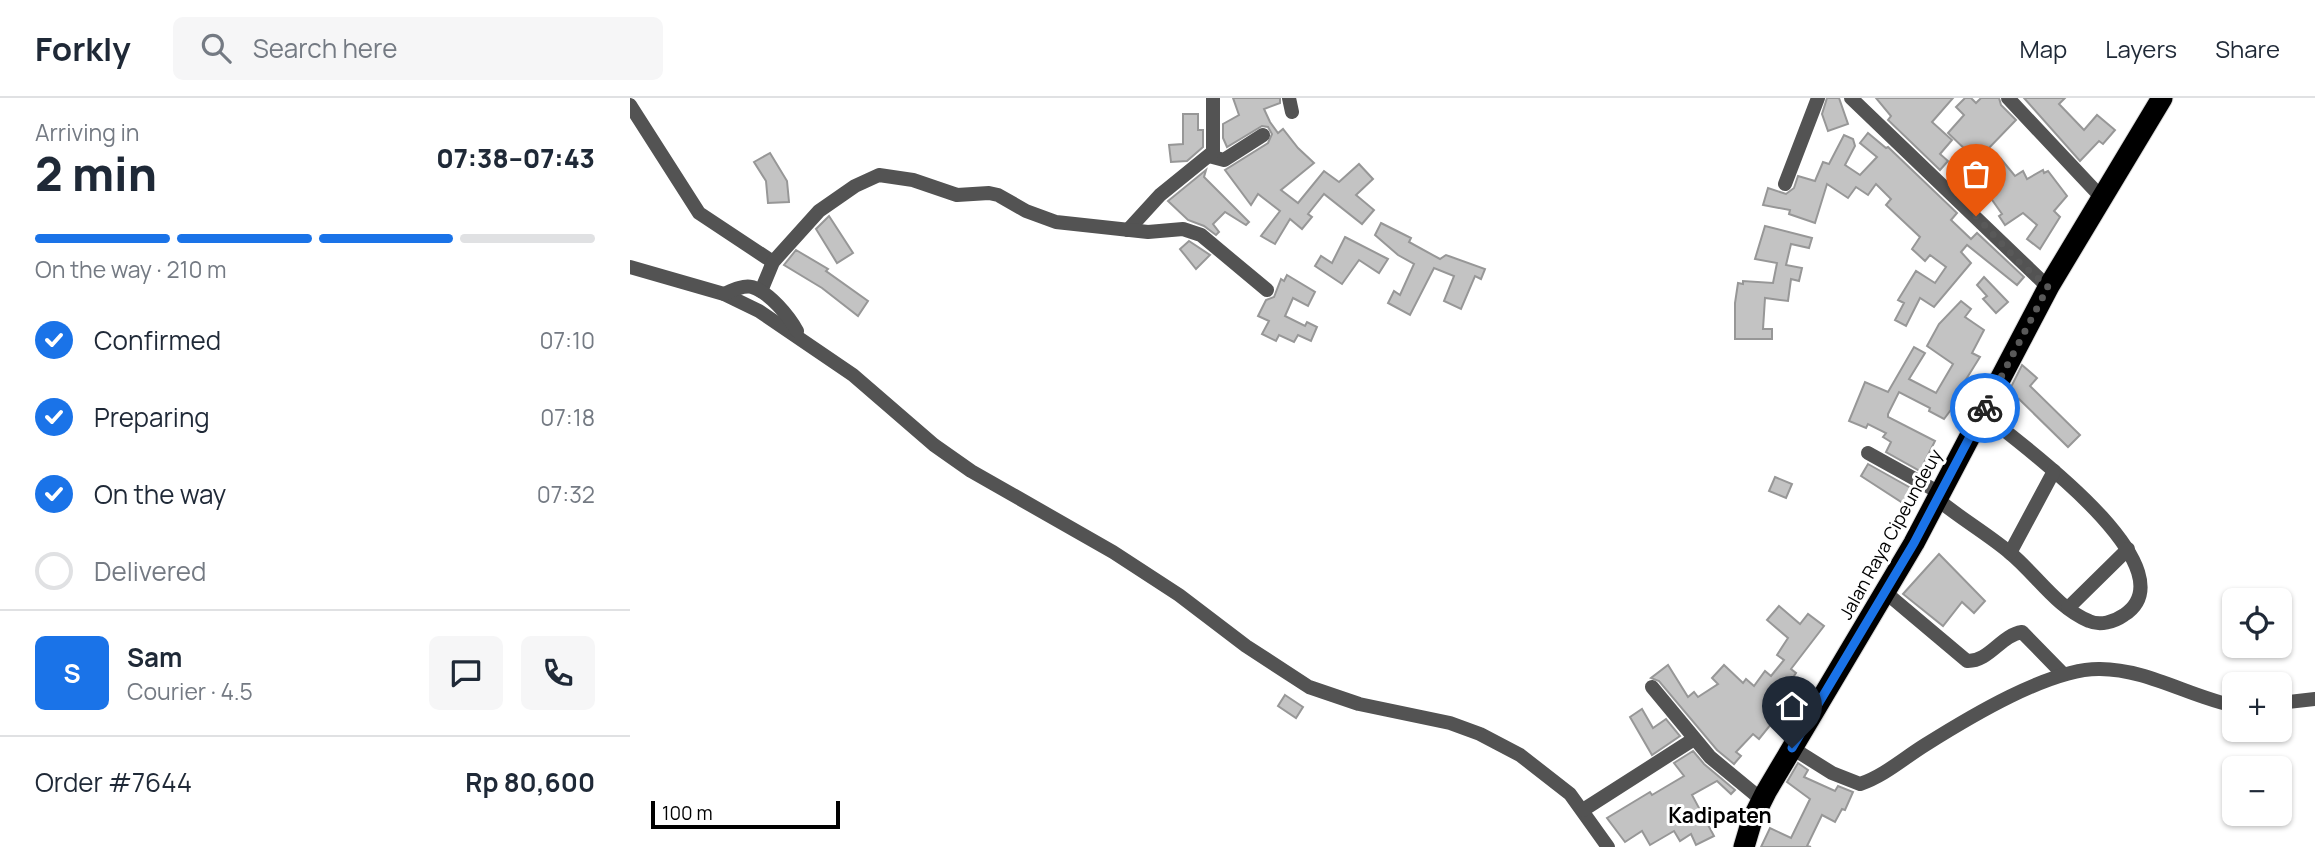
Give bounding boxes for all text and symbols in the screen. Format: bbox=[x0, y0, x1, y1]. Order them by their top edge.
search box bbox=[173, 17, 663, 80]
text: Forkly bbox=[35, 26, 131, 71]
icon: search bbox=[197, 29, 235, 67]
text: Search here bbox=[253, 30, 397, 66]
text: Map bbox=[2020, 32, 2067, 65]
text: Layers bbox=[2105, 32, 2177, 65]
text: Share bbox=[2215, 32, 2280, 65]
text: Arriving in bbox=[35, 116, 140, 148]
text: 07:38–07:43 bbox=[436, 140, 595, 176]
text: 2 min bbox=[35, 142, 157, 205]
pin bbox=[1946, 144, 2006, 216]
icon: bag bbox=[1957, 155, 1995, 193]
text: On the way · 210 m bbox=[35, 253, 227, 285]
icon: check bbox=[35, 321, 73, 359]
text: Confirmed bbox=[94, 322, 221, 358]
text: 07:10 bbox=[540, 324, 595, 356]
courier bbox=[1950, 373, 2020, 443]
icon: bike bbox=[1966, 389, 2004, 427]
icon: check bbox=[35, 398, 73, 436]
text: Preparing bbox=[94, 399, 210, 435]
text: 07:18 bbox=[540, 401, 595, 433]
street label: Jalan Raya Cipeundeuy bbox=[1833, 444, 1947, 623]
icon: check bbox=[35, 475, 73, 513]
text: On the way bbox=[94, 476, 226, 512]
text: 07:32 bbox=[537, 478, 595, 510]
text: Delivered bbox=[94, 553, 206, 589]
map controls bbox=[2222, 588, 2292, 826]
button: locate bbox=[2222, 588, 2292, 658]
button: chat bbox=[429, 636, 503, 710]
button: phone bbox=[521, 636, 595, 710]
text: Sam bbox=[127, 639, 182, 675]
text: S bbox=[63, 655, 81, 691]
button: + bbox=[2222, 672, 2292, 742]
text: Courier · 4.5 bbox=[127, 675, 253, 707]
pin bbox=[1762, 676, 1822, 748]
icon: home bbox=[1773, 687, 1811, 725]
button: − bbox=[2222, 756, 2292, 826]
text: Order #7644 bbox=[35, 764, 192, 800]
text: Rp 80,600 bbox=[465, 764, 595, 800]
scale bar bbox=[651, 798, 840, 830]
text: 100 m bbox=[662, 800, 713, 826]
district label: Kadipaten bbox=[1668, 801, 1772, 829]

